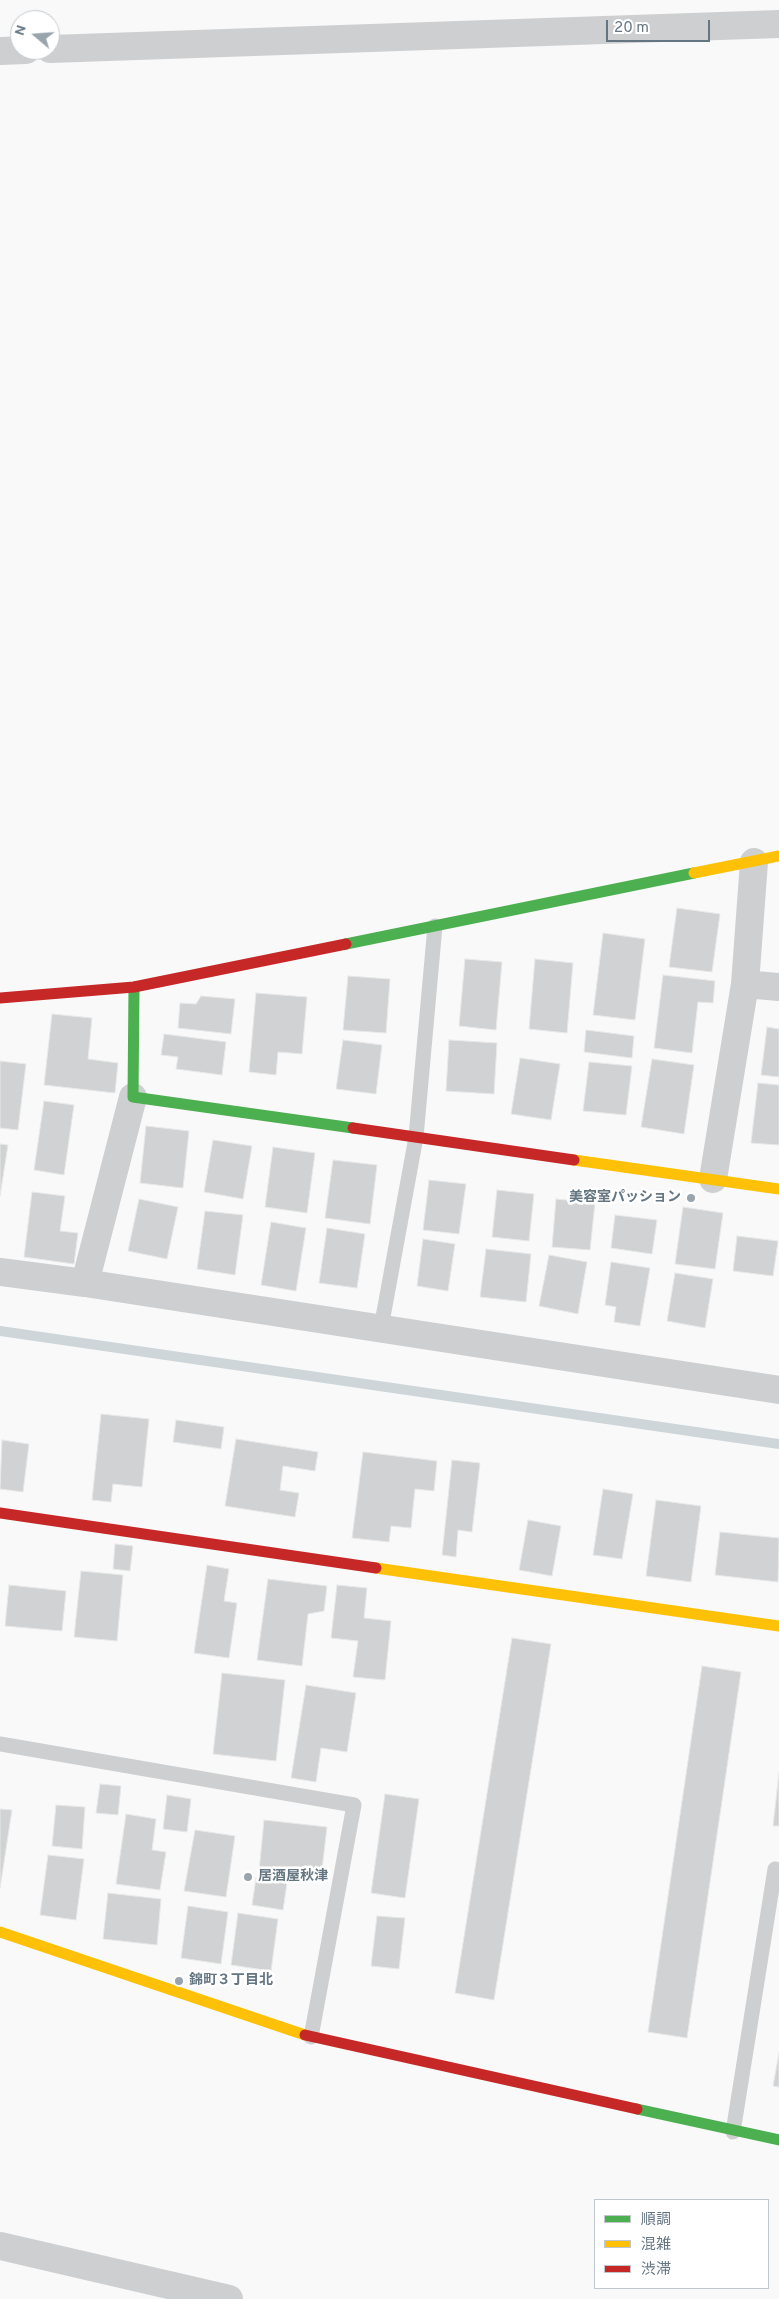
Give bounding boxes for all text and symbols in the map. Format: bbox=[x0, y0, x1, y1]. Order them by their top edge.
north arrow bbox=[10, 10, 60, 60]
scale bar bbox=[609, 10, 713, 42]
text: 20 m bbox=[614, 19, 649, 38]
text: N bbox=[12, 23, 31, 38]
place label: 美容室パッション bbox=[569, 1190, 681, 1206]
marker: 美容室パッション bbox=[685, 1192, 697, 1204]
place label: 居酒屋秋津 bbox=[258, 1869, 328, 1885]
marker: 居酒屋秋津 bbox=[242, 1871, 254, 1883]
place label: 錦町３丁目北 bbox=[189, 1973, 273, 1989]
marker: 錦町３丁目北 bbox=[173, 1975, 185, 1987]
legend bbox=[594, 2199, 769, 2289]
text: 順調 bbox=[641, 2211, 671, 2230]
text: 混雑 bbox=[641, 2236, 671, 2255]
text: 渋滞 bbox=[641, 2261, 671, 2280]

